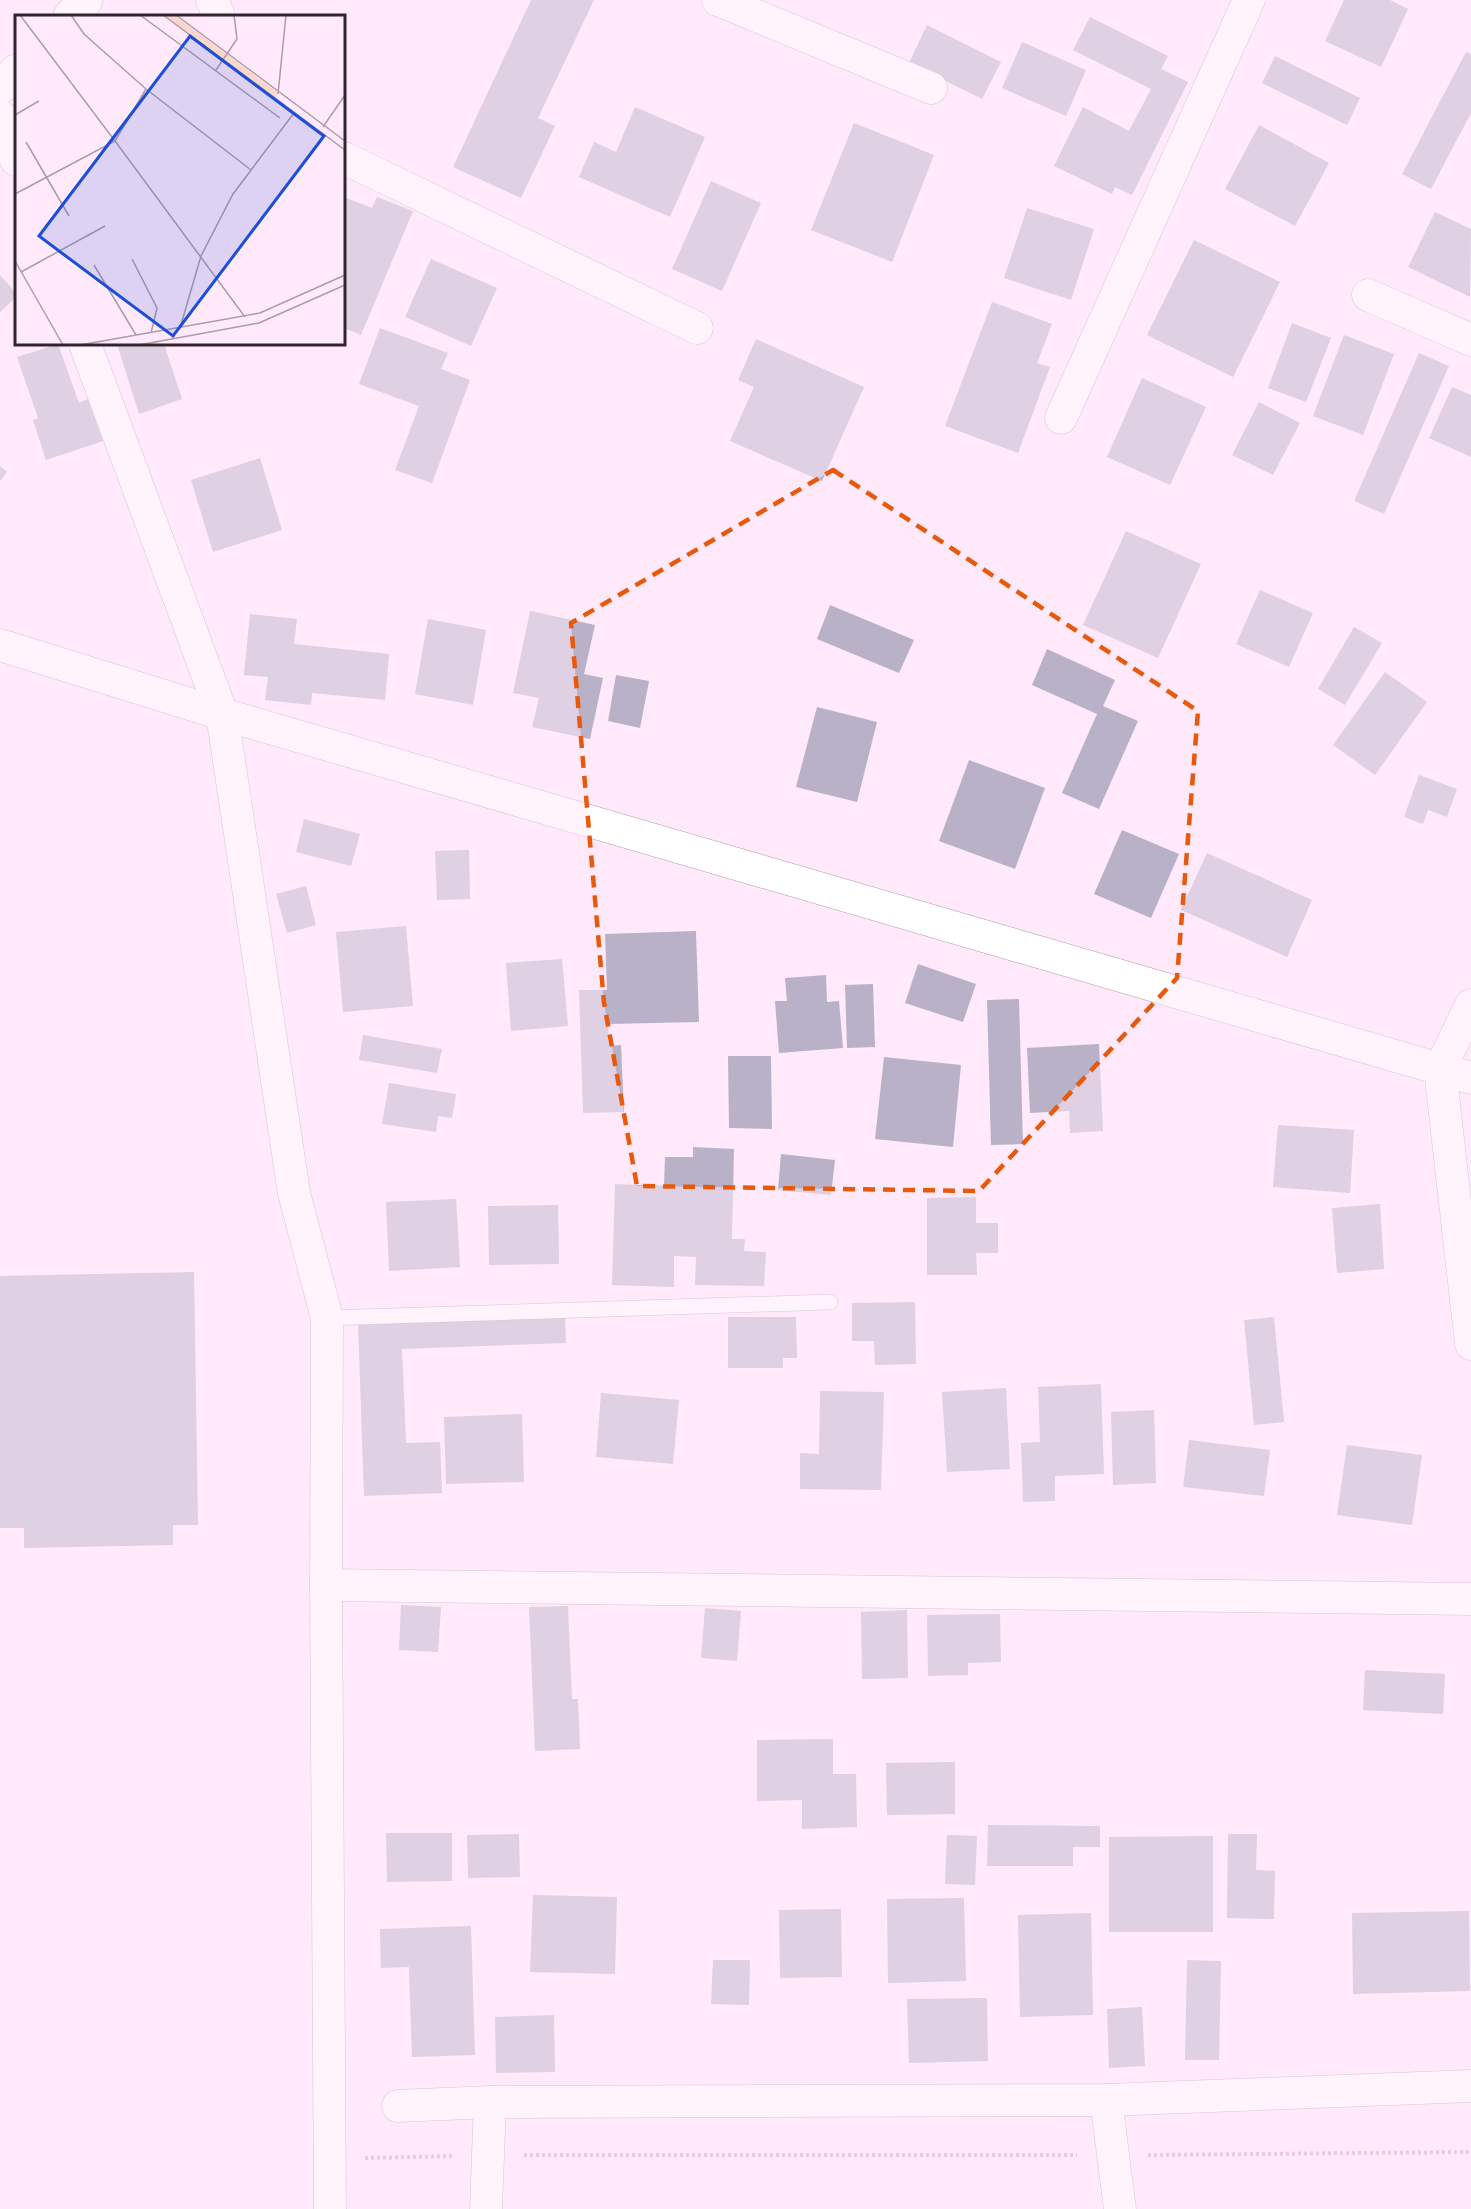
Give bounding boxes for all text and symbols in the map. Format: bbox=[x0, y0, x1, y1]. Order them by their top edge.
inset map bbox=[15, 15, 345, 345]

